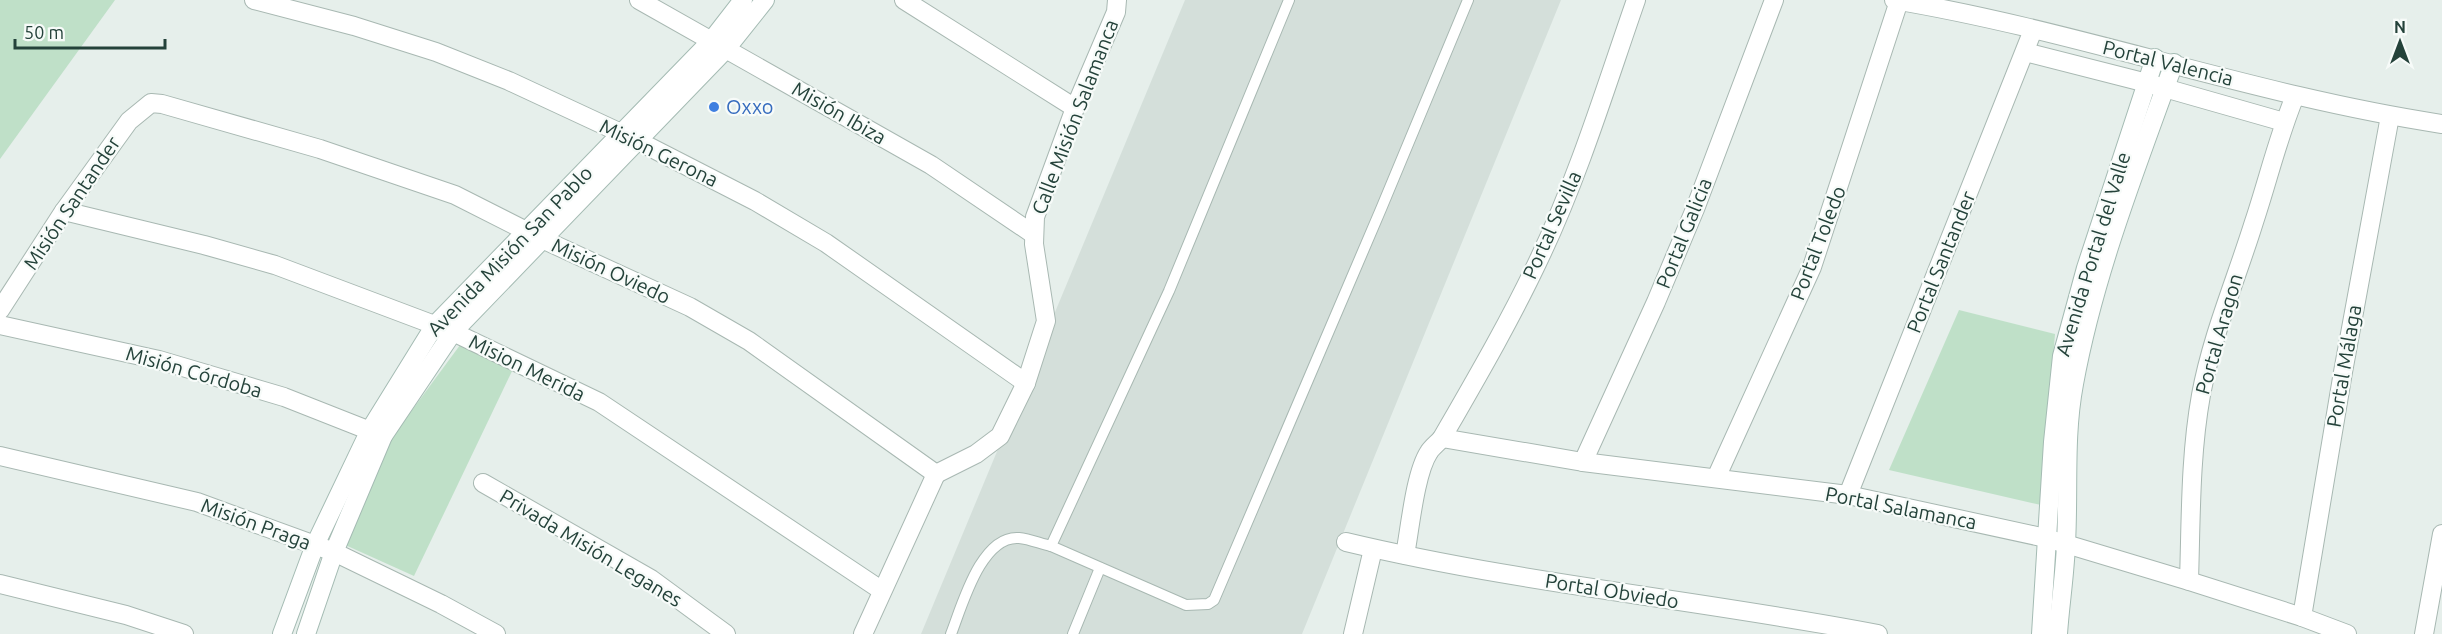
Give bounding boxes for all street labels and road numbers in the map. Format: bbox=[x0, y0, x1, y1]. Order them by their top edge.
street label: Calle Misión Salamanca bbox=[1027, 16, 1122, 218]
street label: Portal Valencia bbox=[2100, 35, 2236, 90]
street label: Misión Ibiza bbox=[788, 76, 890, 149]
street label: Misión Gerona bbox=[596, 114, 722, 191]
street label: Misión Santander bbox=[19, 131, 125, 274]
street label: Avenida Portal del Valle bbox=[2051, 149, 2135, 359]
street label: Avenida Misión San Pablo bbox=[422, 161, 597, 340]
street label: Portal Sevilla bbox=[1517, 167, 1586, 282]
street label: Portal Galicia bbox=[1651, 174, 1716, 291]
street label: Portal Toledo bbox=[1785, 182, 1850, 303]
street label: Portal Santander bbox=[1902, 187, 1980, 336]
street label: Misión Oviedo bbox=[548, 233, 674, 308]
street label: Portal Aragon bbox=[2190, 271, 2247, 397]
street label: Portal Málaga bbox=[2321, 303, 2366, 429]
street label: Mision Merida bbox=[465, 330, 589, 406]
street label: Misión Córdoba bbox=[123, 341, 265, 402]
street label: Portal Salamanca bbox=[1823, 482, 1979, 533]
street label: Privada Misión Leganes bbox=[496, 484, 687, 611]
street label: Misión Praga bbox=[198, 493, 314, 554]
street label: Portal Obviedo bbox=[1544, 569, 1681, 612]

